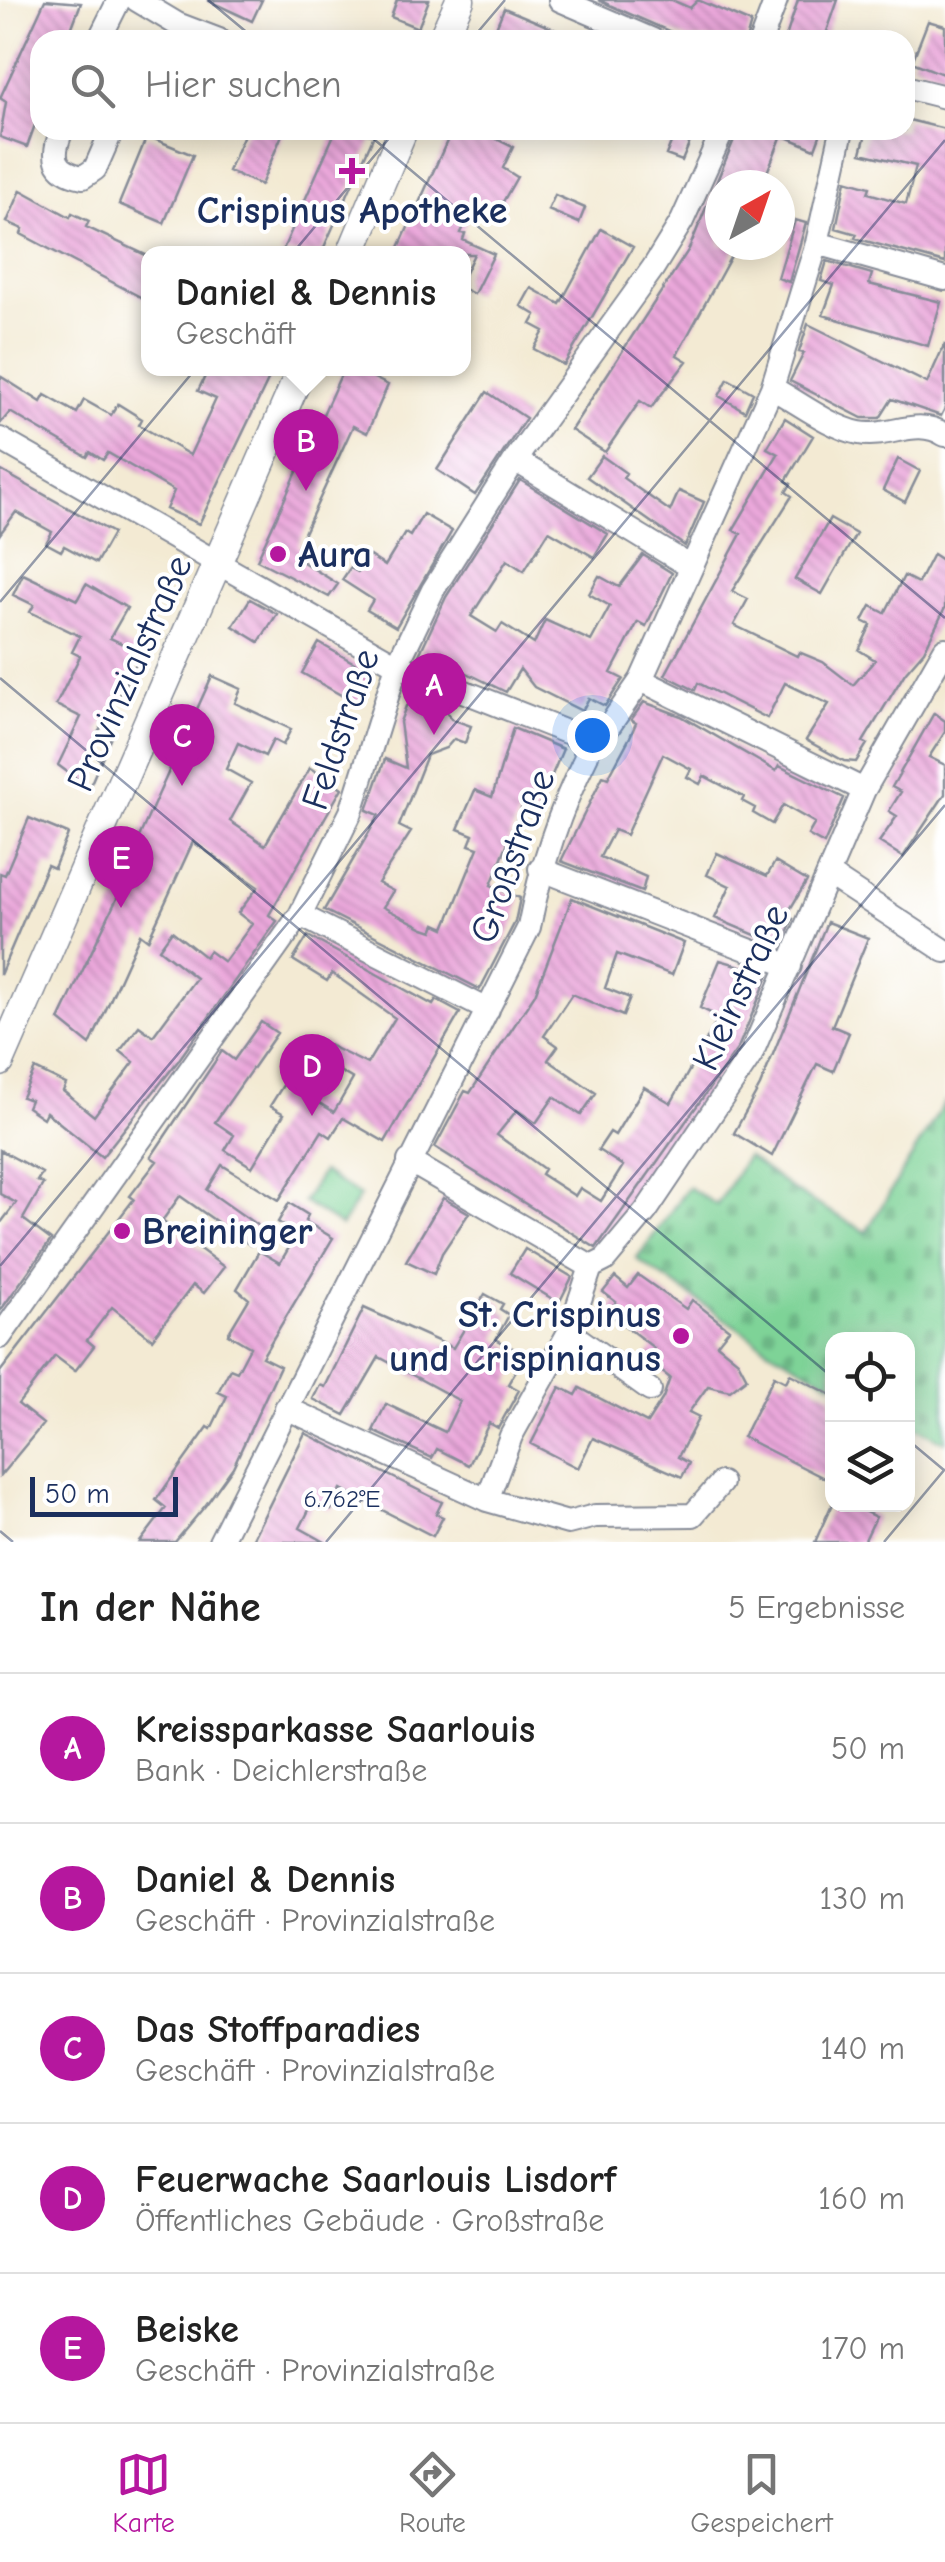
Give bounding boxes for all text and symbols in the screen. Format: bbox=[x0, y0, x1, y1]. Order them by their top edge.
search box bbox=[30, 30, 915, 140]
icon: search bbox=[65, 58, 120, 113]
text: Hier suchen bbox=[145, 63, 342, 107]
marker: Crispinus Apotheke bbox=[341, 160, 363, 182]
north arrow bbox=[705, 170, 795, 260]
place label: Crispinus Apotheke bbox=[197, 189, 507, 233]
popup bbox=[141, 246, 471, 376]
text: Daniel & Dennis bbox=[176, 271, 436, 315]
text: Geschäft bbox=[176, 315, 295, 352]
pin: B bbox=[274, 408, 338, 491]
place label: Aura bbox=[298, 533, 372, 577]
marker: Aura bbox=[267, 543, 289, 565]
street label: Provinzialstraße bbox=[58, 549, 202, 798]
street label: Feldstraße bbox=[293, 643, 389, 815]
pin: A bbox=[402, 652, 466, 735]
pin: C bbox=[150, 704, 214, 786]
your location bbox=[567, 710, 618, 761]
street label: Großstraße bbox=[461, 764, 565, 949]
pin: E bbox=[88, 826, 154, 908]
street label: Kleinstraße bbox=[683, 897, 798, 1077]
pin: D bbox=[280, 1034, 344, 1116]
place label: Breininger bbox=[142, 1210, 313, 1254]
marker: Breininger bbox=[111, 1220, 133, 1242]
place label: St. Crispinus und Crispinianus bbox=[389, 1293, 661, 1381]
marker: St. Crispinus und Crispinianus bbox=[670, 1325, 692, 1347]
map controls bbox=[825, 1332, 915, 1512]
button: locate bbox=[825, 1332, 915, 1422]
button: layers bbox=[825, 1422, 915, 1512]
scale bar bbox=[30, 1472, 178, 1516]
text: 50 m bbox=[45, 1478, 110, 1510]
text: 6.762°E bbox=[304, 1484, 380, 1513]
text: In der Nähe bbox=[40, 1583, 261, 1632]
text: 5 Ergebnisse bbox=[728, 1589, 905, 1626]
text: Kreissparkasse Saarlouis bbox=[135, 1708, 535, 1752]
text: A bbox=[64, 1730, 81, 1767]
text: 50 m bbox=[831, 1730, 905, 1767]
text: Bank · Deichlerstraße bbox=[135, 1752, 427, 1789]
text: Daniel & Dennis bbox=[135, 1858, 395, 1902]
text: B bbox=[63, 1880, 82, 1917]
text: 130 m bbox=[819, 1880, 905, 1917]
text: Geschäft · Provinzialstraße bbox=[135, 1902, 495, 1939]
text: Das Stoffparadies bbox=[135, 2008, 420, 2052]
text: C bbox=[63, 2030, 82, 2067]
text: 140 m bbox=[820, 2030, 905, 2067]
text: Geschäft · Provinzialstraße bbox=[135, 2052, 495, 2089]
text: Feuerwache Saarlouis Lisdorf bbox=[135, 2158, 616, 2202]
text: D bbox=[63, 2180, 82, 2217]
text: 160 m bbox=[818, 2180, 905, 2217]
text: Öffentliches Gebäude · Großstraße bbox=[135, 2202, 604, 2239]
text: Beiske bbox=[135, 2308, 239, 2352]
text: E bbox=[63, 2330, 82, 2367]
text: 170 m bbox=[821, 2330, 905, 2367]
text: Geschäft · Provinzialstraße bbox=[135, 2352, 495, 2389]
tab: Karte bbox=[112, 2447, 175, 2539]
tab: Route bbox=[399, 2447, 466, 2539]
tab: Gespeichert bbox=[690, 2447, 833, 2539]

